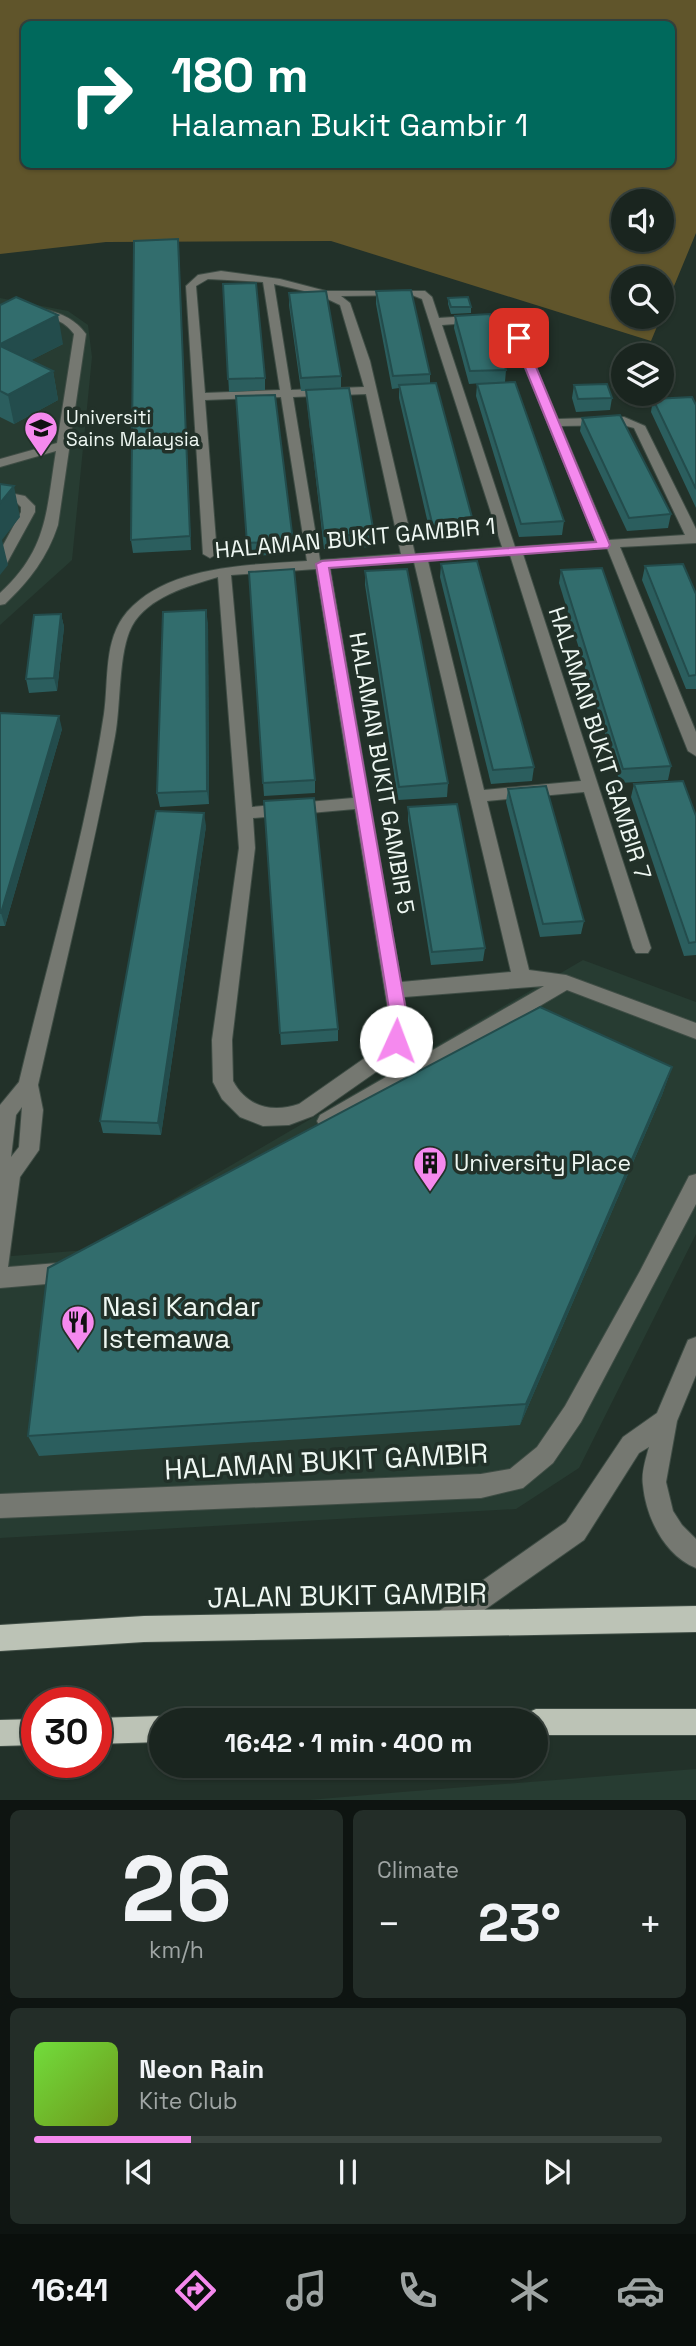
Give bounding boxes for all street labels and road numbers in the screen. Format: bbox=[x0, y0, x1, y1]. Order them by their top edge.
street label: HALAMAN BUKIT GAMBIR 1 bbox=[213, 511, 497, 565]
street label: HALAMAN BUKIT GAMBIR 7 bbox=[542, 603, 658, 883]
street label: HALAMAN BUKIT GAMBIR 5 bbox=[342, 630, 422, 916]
street label: HALAMAN BUKIT GAMBIR bbox=[163, 1435, 489, 1487]
street label: JALAN BUKIT GAMBIR bbox=[207, 1575, 487, 1615]

